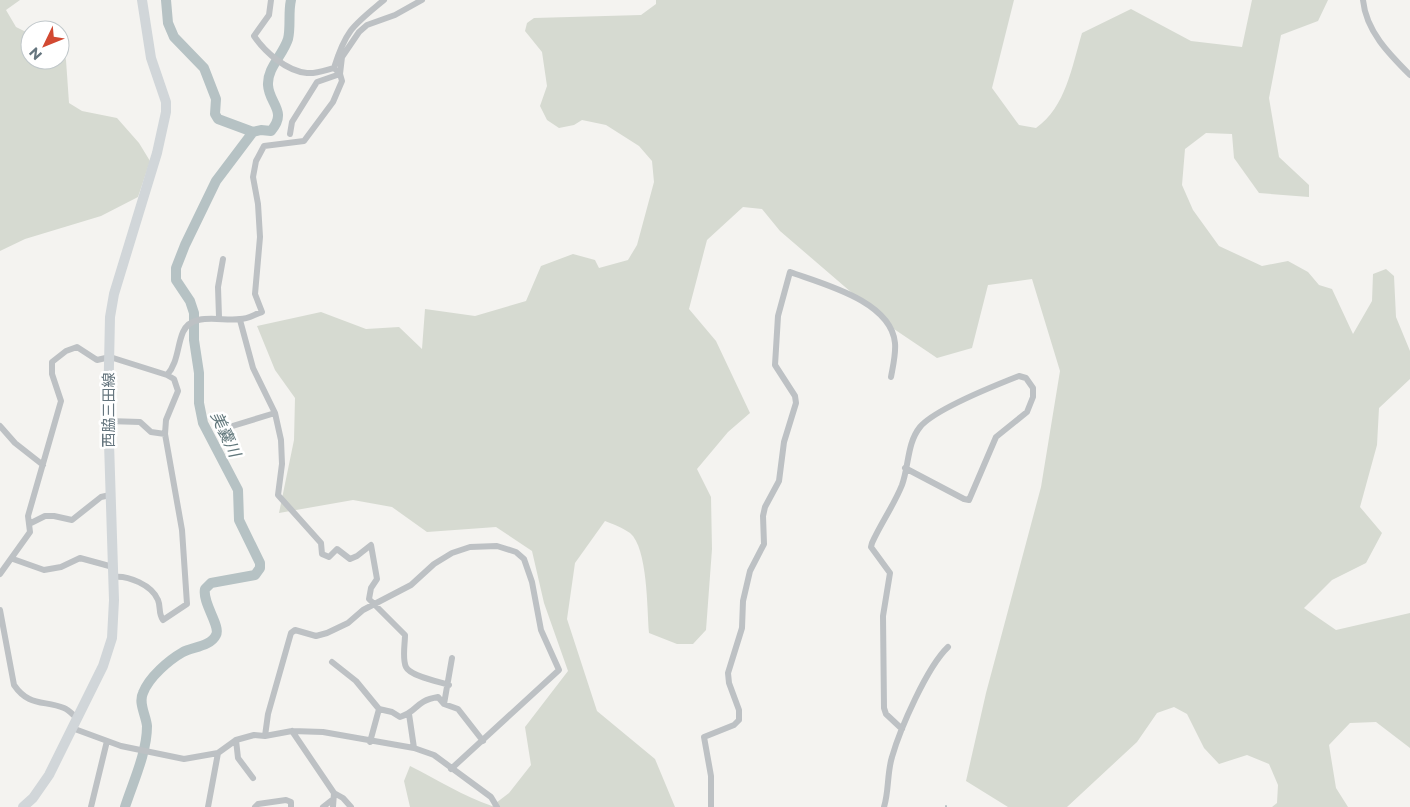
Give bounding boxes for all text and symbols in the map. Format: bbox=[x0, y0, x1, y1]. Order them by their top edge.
north arrow bbox=[20, 20, 70, 70]
text: N bbox=[25, 44, 46, 64]
street label: 西脇三田線 bbox=[99, 372, 118, 448]
water label: 美嚢川 bbox=[207, 408, 245, 462]

